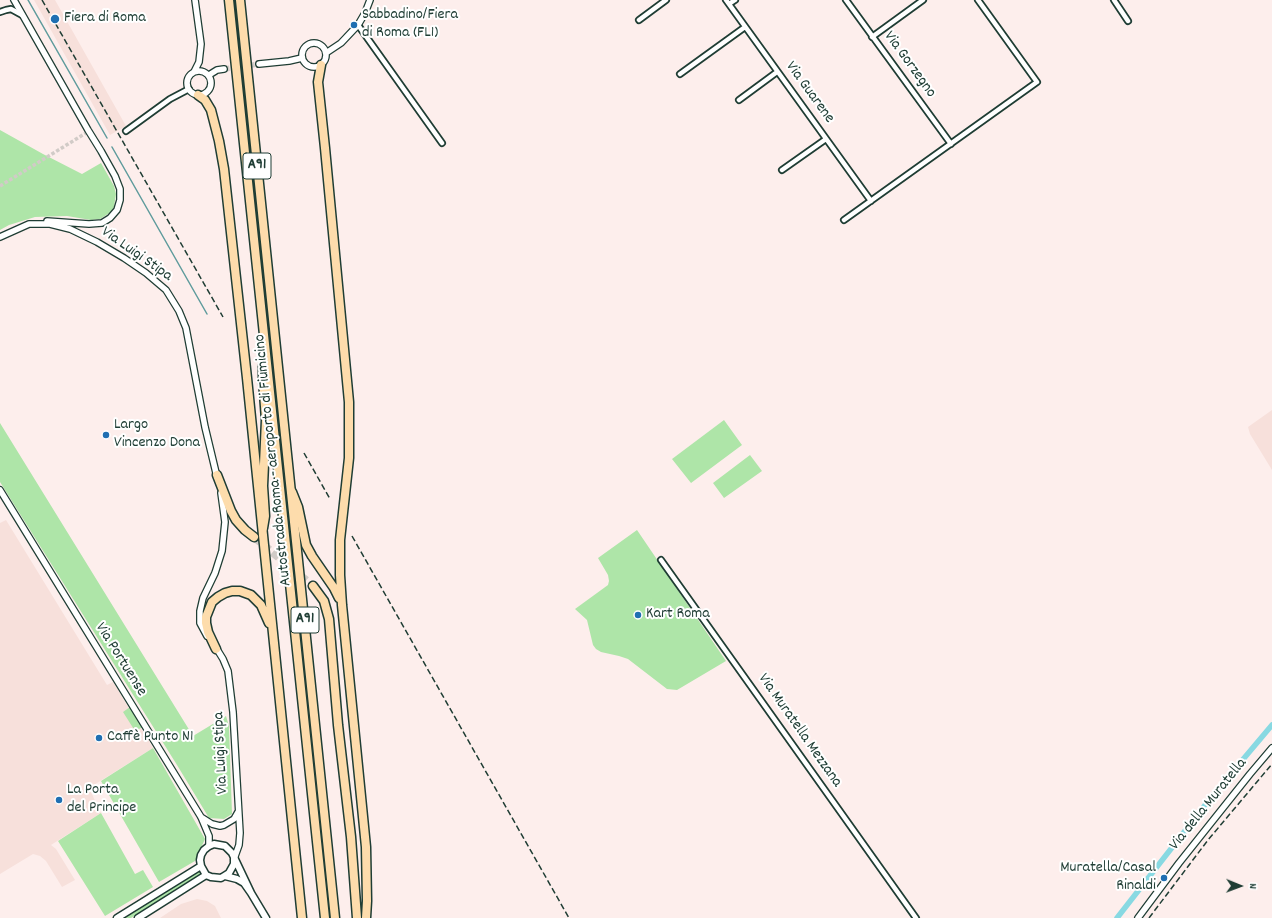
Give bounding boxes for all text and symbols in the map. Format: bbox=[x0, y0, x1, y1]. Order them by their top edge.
place label: Sabbadino/Fiera di Roma (FL1) bbox=[362, 6, 458, 44]
place label: Fiera di Roma bbox=[64, 9, 146, 29]
marker: Fiera di Roma bbox=[49, 13, 61, 25]
marker: Sabbadino/Fiera di Roma (FL1) bbox=[349, 20, 359, 30]
street label: Via Gorzegno bbox=[878, 28, 940, 102]
street label: Via Guarene bbox=[780, 58, 838, 128]
road number: A91 bbox=[243, 153, 271, 179]
street label: Via Luigi Stipa bbox=[97, 223, 175, 287]
street label: Autostrada Roma - aeroporto di Fiumicino bbox=[251, 333, 297, 587]
place label: Largo Vincenzo Dona bbox=[114, 416, 200, 454]
marker: Largo Vincenzo Dona bbox=[101, 430, 111, 440]
place label: Kart Roma bbox=[646, 605, 710, 625]
road number: A91 bbox=[291, 607, 319, 633]
marker: Kart Roma bbox=[633, 610, 643, 620]
street label: Via Portuense bbox=[90, 620, 150, 700]
street label: Via Muratella Mezzana bbox=[753, 671, 845, 791]
street label: Via Luigi Stipa bbox=[210, 711, 234, 795]
place label: Caffè Punto N1 bbox=[107, 728, 193, 748]
marker: Caffè Punto N1 bbox=[94, 733, 104, 743]
street label: Via della Muratella bbox=[1166, 755, 1252, 855]
place label: La Porta del Principe bbox=[67, 781, 136, 819]
marker: La Porta del Principe bbox=[54, 795, 64, 805]
place label: Muratella/Casal Rinaldi bbox=[1060, 859, 1156, 897]
north arrow bbox=[1220, 866, 1260, 906]
marker: Muratella/Casal Rinaldi bbox=[1159, 873, 1169, 883]
text: N bbox=[1244, 883, 1260, 889]

